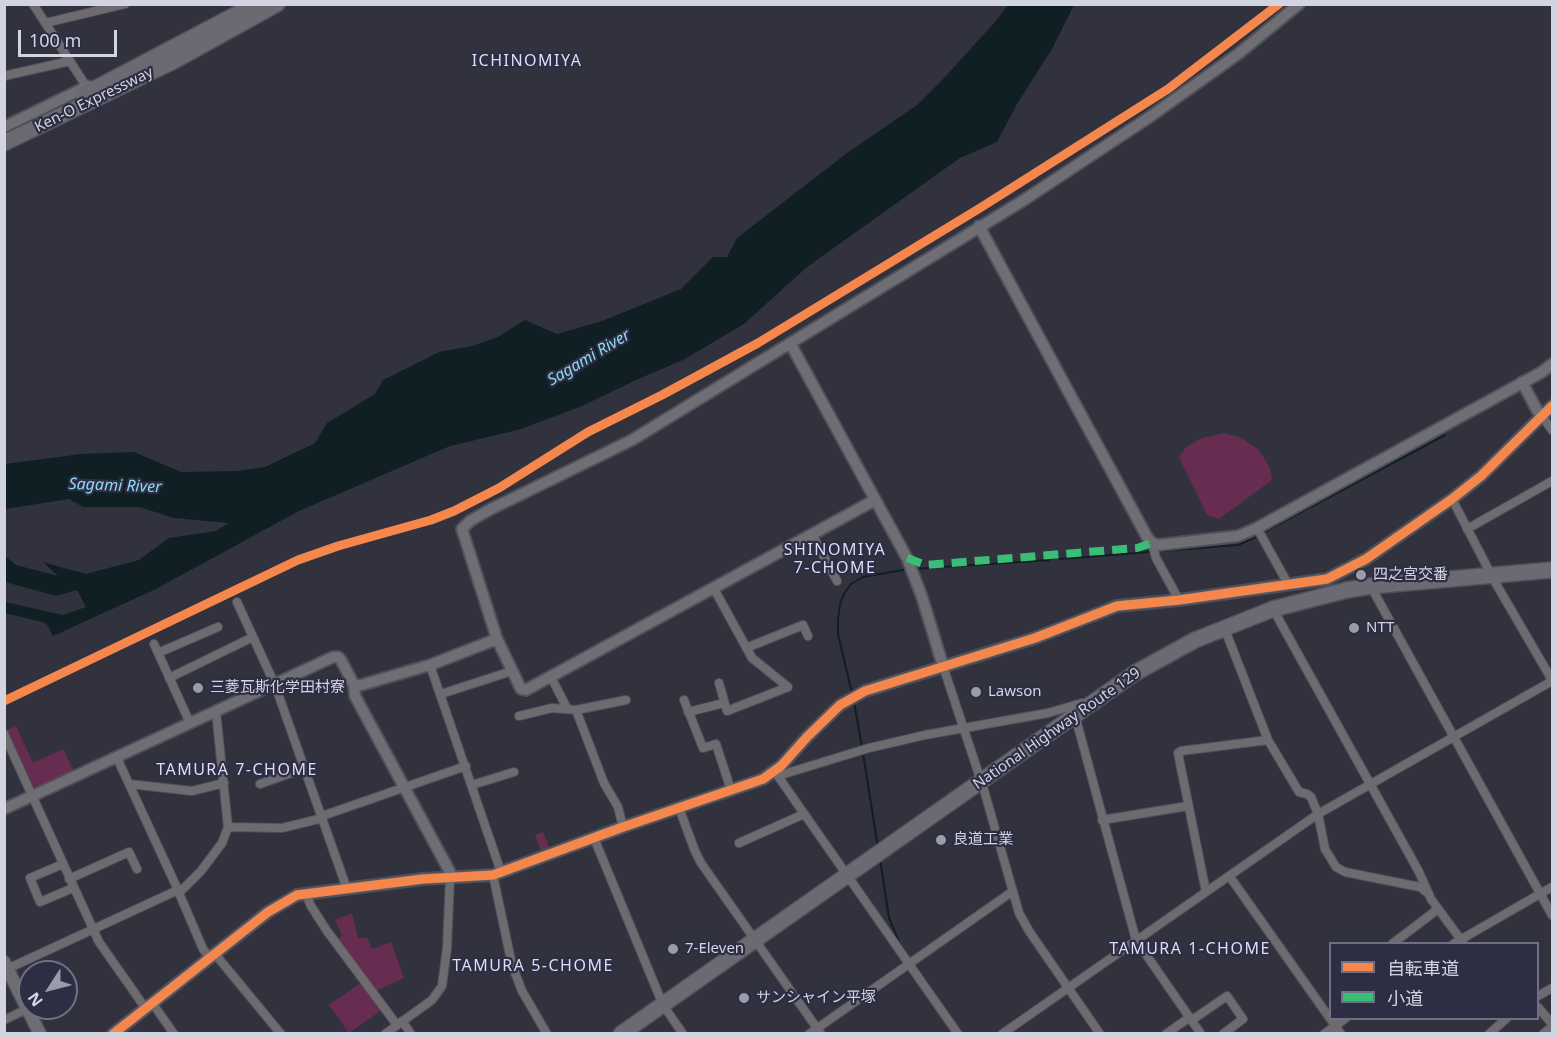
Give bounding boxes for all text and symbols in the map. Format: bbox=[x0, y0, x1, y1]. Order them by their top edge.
scale bar bbox=[21, 18, 120, 56]
text: 100 m bbox=[29, 28, 81, 52]
district label: ICHINOMIYA bbox=[472, 51, 582, 71]
street label: Ken-O Expressway bbox=[32, 64, 156, 136]
water label: Sagami River bbox=[544, 326, 634, 390]
water label: Sagami River bbox=[68, 475, 162, 497]
district label: SHINOMIYA 7-CHOME bbox=[784, 540, 886, 578]
place label: 四之宮交番 bbox=[1373, 566, 1448, 584]
marker: 四之宮交番 bbox=[1354, 568, 1368, 582]
place label: NTT bbox=[1366, 619, 1394, 637]
marker: NTT bbox=[1347, 621, 1361, 635]
street label: National Highway Route 129 bbox=[970, 664, 1144, 794]
place label: 三菱瓦斯化学田村寮 bbox=[210, 679, 345, 697]
marker: 三菱瓦斯化学田村寮 bbox=[191, 681, 205, 695]
place label: Lawson bbox=[988, 683, 1042, 701]
marker: Lawson bbox=[969, 685, 983, 699]
district label: TAMURA 7-CHOME bbox=[156, 760, 318, 780]
place label: 良道工業 bbox=[953, 831, 1013, 849]
marker: 良道工業 bbox=[934, 833, 948, 847]
district label: TAMURA 1-CHOME bbox=[1109, 939, 1271, 959]
place label: 7-Eleven bbox=[685, 940, 744, 958]
marker: 7-Eleven bbox=[666, 942, 680, 956]
legend bbox=[1329, 942, 1539, 1020]
district label: TAMURA 5-CHOME bbox=[452, 956, 614, 976]
text: 自転車道 bbox=[1387, 956, 1459, 980]
north arrow bbox=[18, 960, 78, 1020]
text: 小道 bbox=[1387, 986, 1423, 1010]
text: N bbox=[22, 988, 48, 1011]
place label: サンシャイン平塚 bbox=[756, 989, 876, 1007]
marker: サンシャイン平塚 bbox=[737, 991, 751, 1005]

